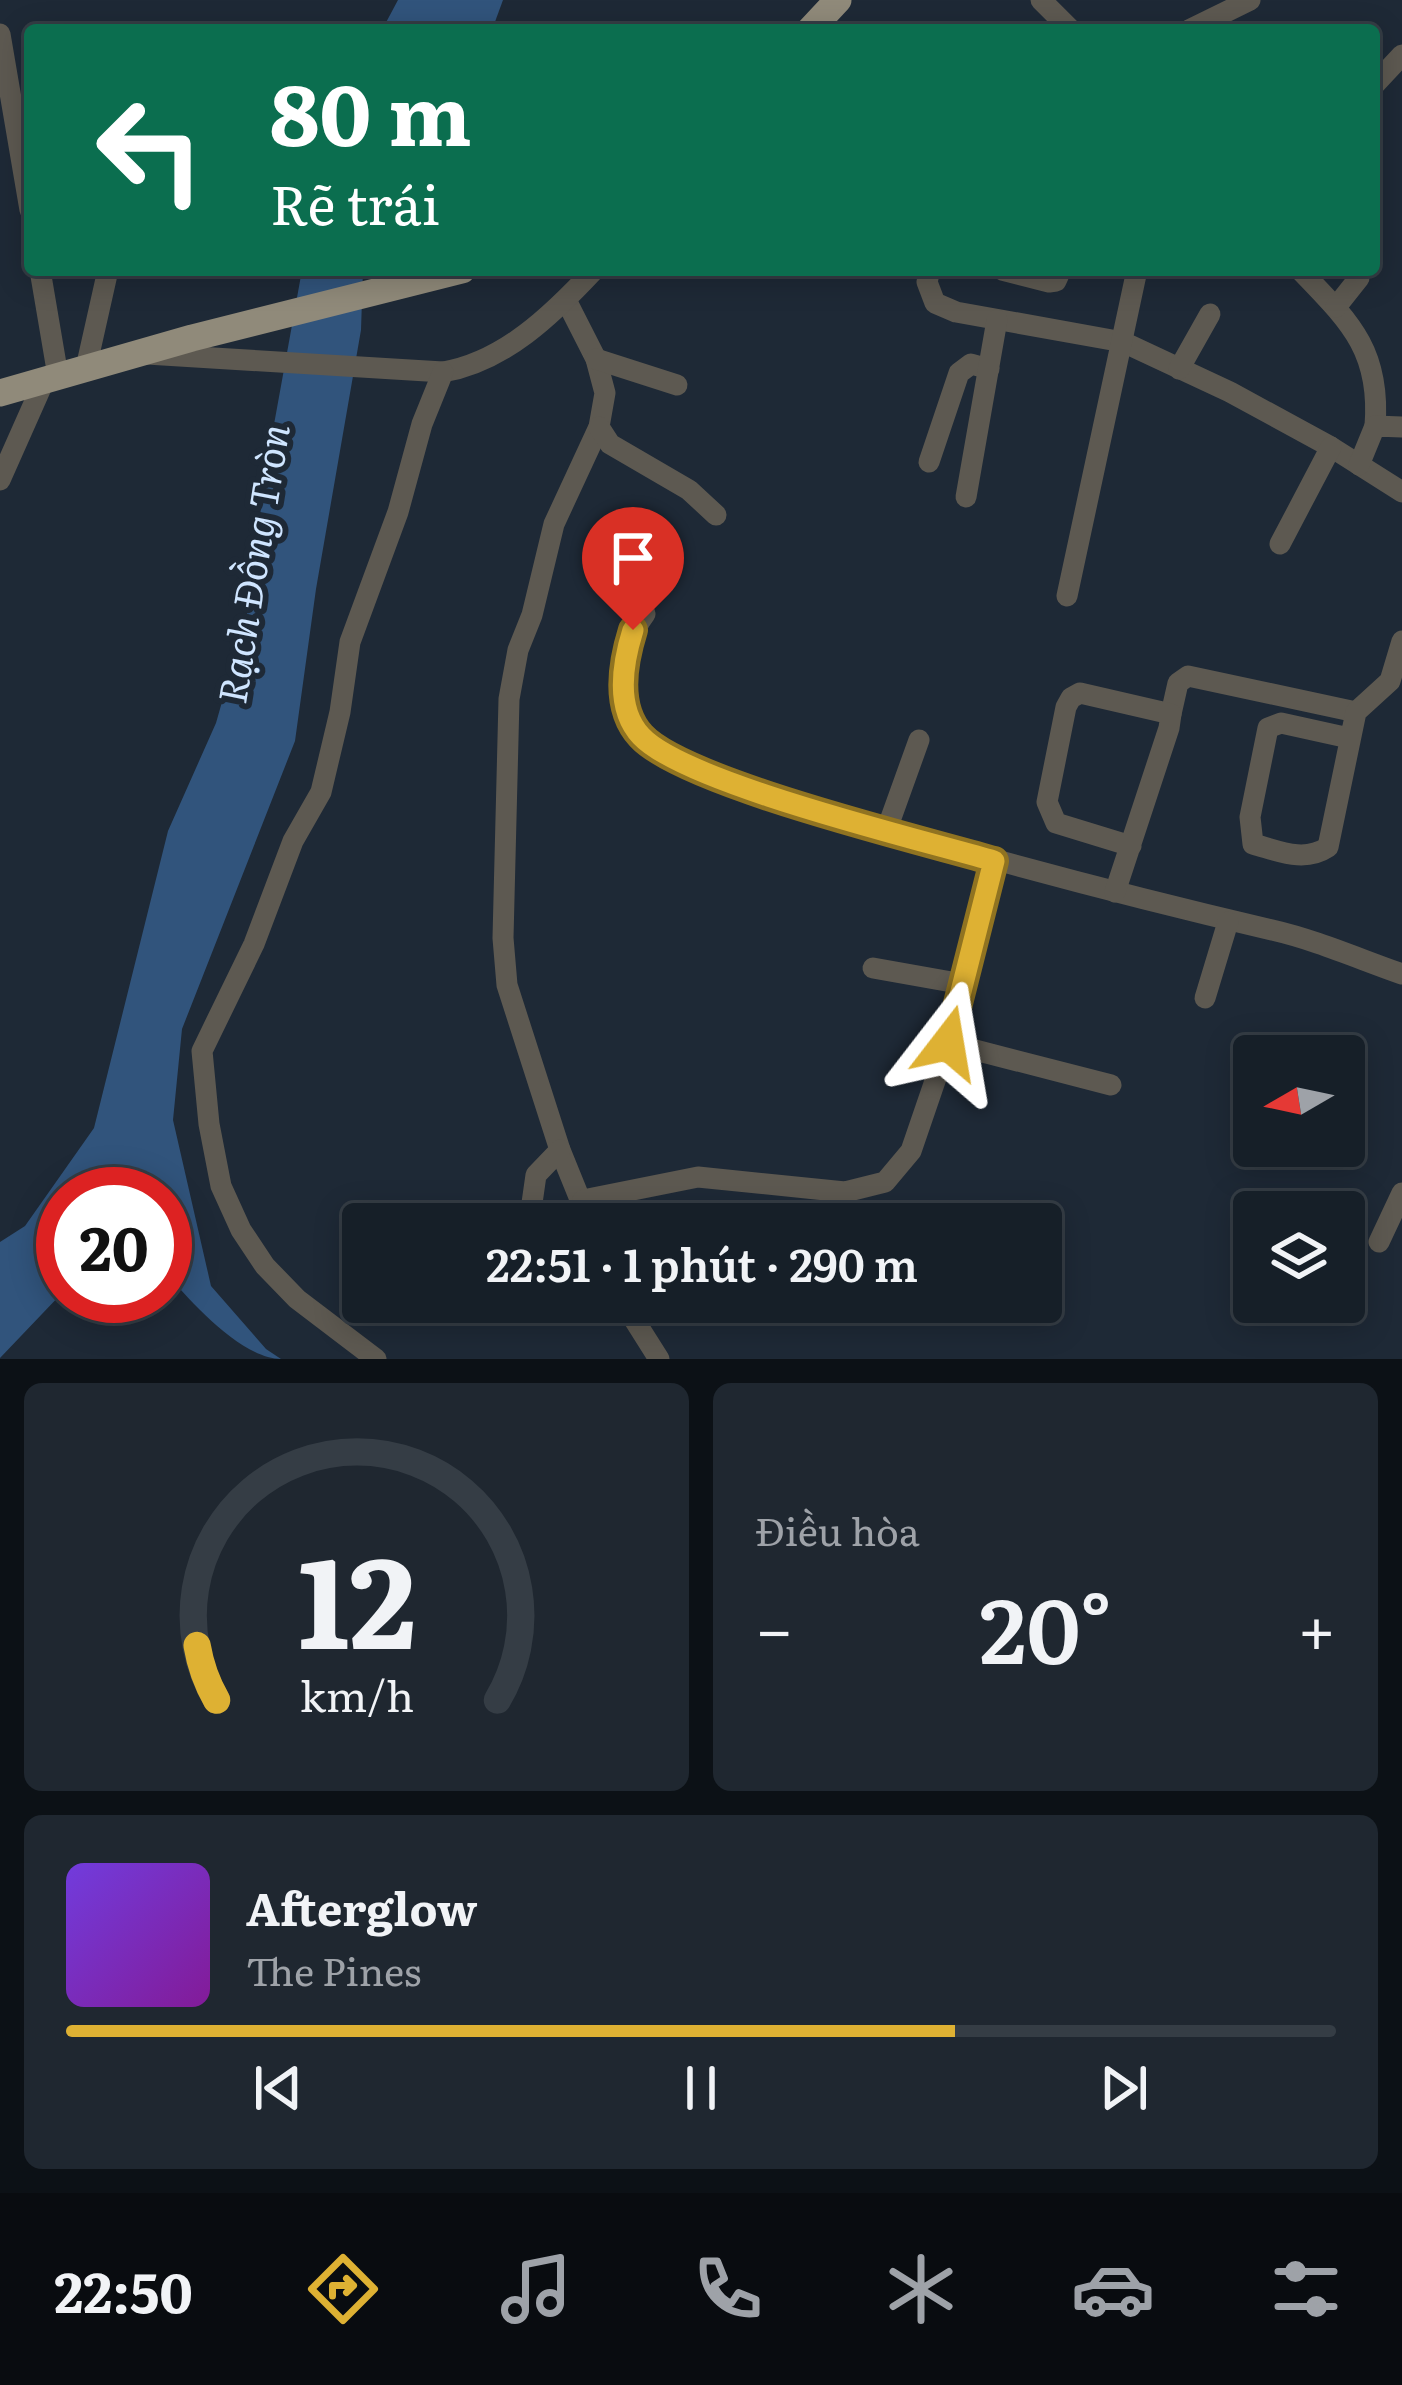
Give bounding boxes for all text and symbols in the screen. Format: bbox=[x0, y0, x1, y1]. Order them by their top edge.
text: 80 m bbox=[270, 47, 472, 172]
icon: left bbox=[72, 72, 228, 228]
text: Rẽ trái bbox=[270, 161, 440, 242]
water label: Rạch Đồng Tròn bbox=[200, 420, 302, 707]
pin bbox=[582, 507, 684, 630]
icon: arrive bbox=[600, 525, 666, 591]
position arrow bbox=[885, 980, 1011, 1106]
north arrow bbox=[1233, 1035, 1365, 1167]
map controls bbox=[1233, 1035, 1365, 1323]
speed limit sign: 20 bbox=[36, 1167, 192, 1323]
button: layers bbox=[1233, 1191, 1365, 1323]
text: 22:51 · 1 phút · 290 m bbox=[486, 1229, 918, 1296]
text: Điều hòa bbox=[755, 1500, 920, 1558]
text: 12 bbox=[297, 1502, 416, 1687]
text: 20° bbox=[979, 1558, 1112, 1692]
text: − bbox=[755, 1576, 793, 1674]
text: + bbox=[1298, 1576, 1336, 1674]
text: km/h bbox=[299, 1662, 414, 1725]
text: Afterglow bbox=[246, 1873, 477, 1940]
text: The Pines bbox=[246, 1940, 421, 1998]
icon: previous bbox=[245, 2055, 311, 2121]
icon: pause bbox=[668, 2055, 734, 2121]
icon: next bbox=[1091, 2055, 1157, 2121]
icon: directions bbox=[301, 2247, 385, 2331]
icon: music bbox=[494, 2247, 578, 2331]
icon: phone bbox=[686, 2247, 770, 2331]
icon: climate bbox=[879, 2247, 963, 2331]
icon: car bbox=[1071, 2247, 1155, 2331]
icon: filters bbox=[1264, 2247, 1348, 2331]
text: 22:50 bbox=[54, 2249, 193, 2330]

